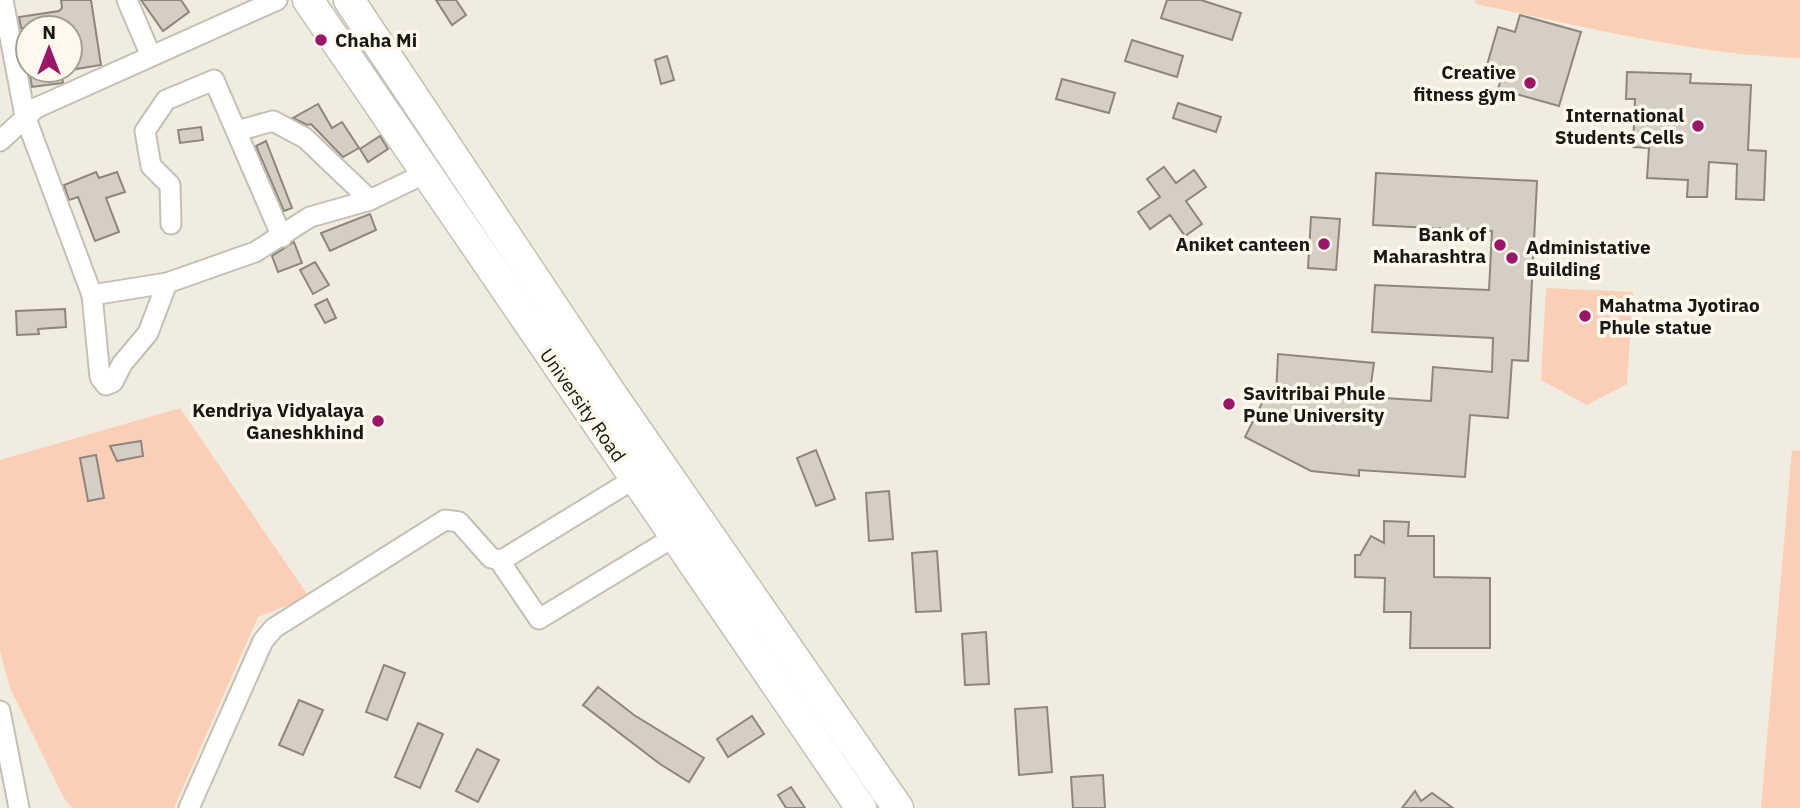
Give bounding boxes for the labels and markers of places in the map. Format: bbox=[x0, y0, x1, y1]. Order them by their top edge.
place label: Chaha Mi bbox=[335, 28, 417, 52]
marker: Chaha Mi bbox=[313, 32, 329, 48]
place label: Creative fitness gym bbox=[1413, 60, 1516, 106]
marker: Creative fitness gym bbox=[1522, 75, 1538, 91]
place label: International Students Cells bbox=[1555, 103, 1684, 149]
marker: International Students Cells bbox=[1690, 118, 1706, 134]
place label: Bank of Maharashtra bbox=[1373, 222, 1486, 268]
place label: Aniket canteen bbox=[1175, 232, 1310, 256]
place label: Administative Building bbox=[1526, 235, 1651, 281]
marker: Aniket canteen bbox=[1316, 236, 1332, 252]
marker: Bank of Maharashtra bbox=[1492, 237, 1508, 253]
marker: Administative Building bbox=[1504, 250, 1520, 266]
place label: Mahatma Jyotirao Phule statue bbox=[1599, 293, 1760, 339]
marker: Mahatma Jyotirao Phule statue bbox=[1577, 308, 1593, 324]
place label: Savitribai Phule Pune University bbox=[1243, 381, 1385, 427]
marker: Savitribai Phule Pune University bbox=[1221, 396, 1237, 412]
place label: Kendriya Vidyalaya Ganeshkhind bbox=[192, 398, 364, 444]
marker: Kendriya Vidyalaya Ganeshkhind bbox=[370, 413, 386, 429]

